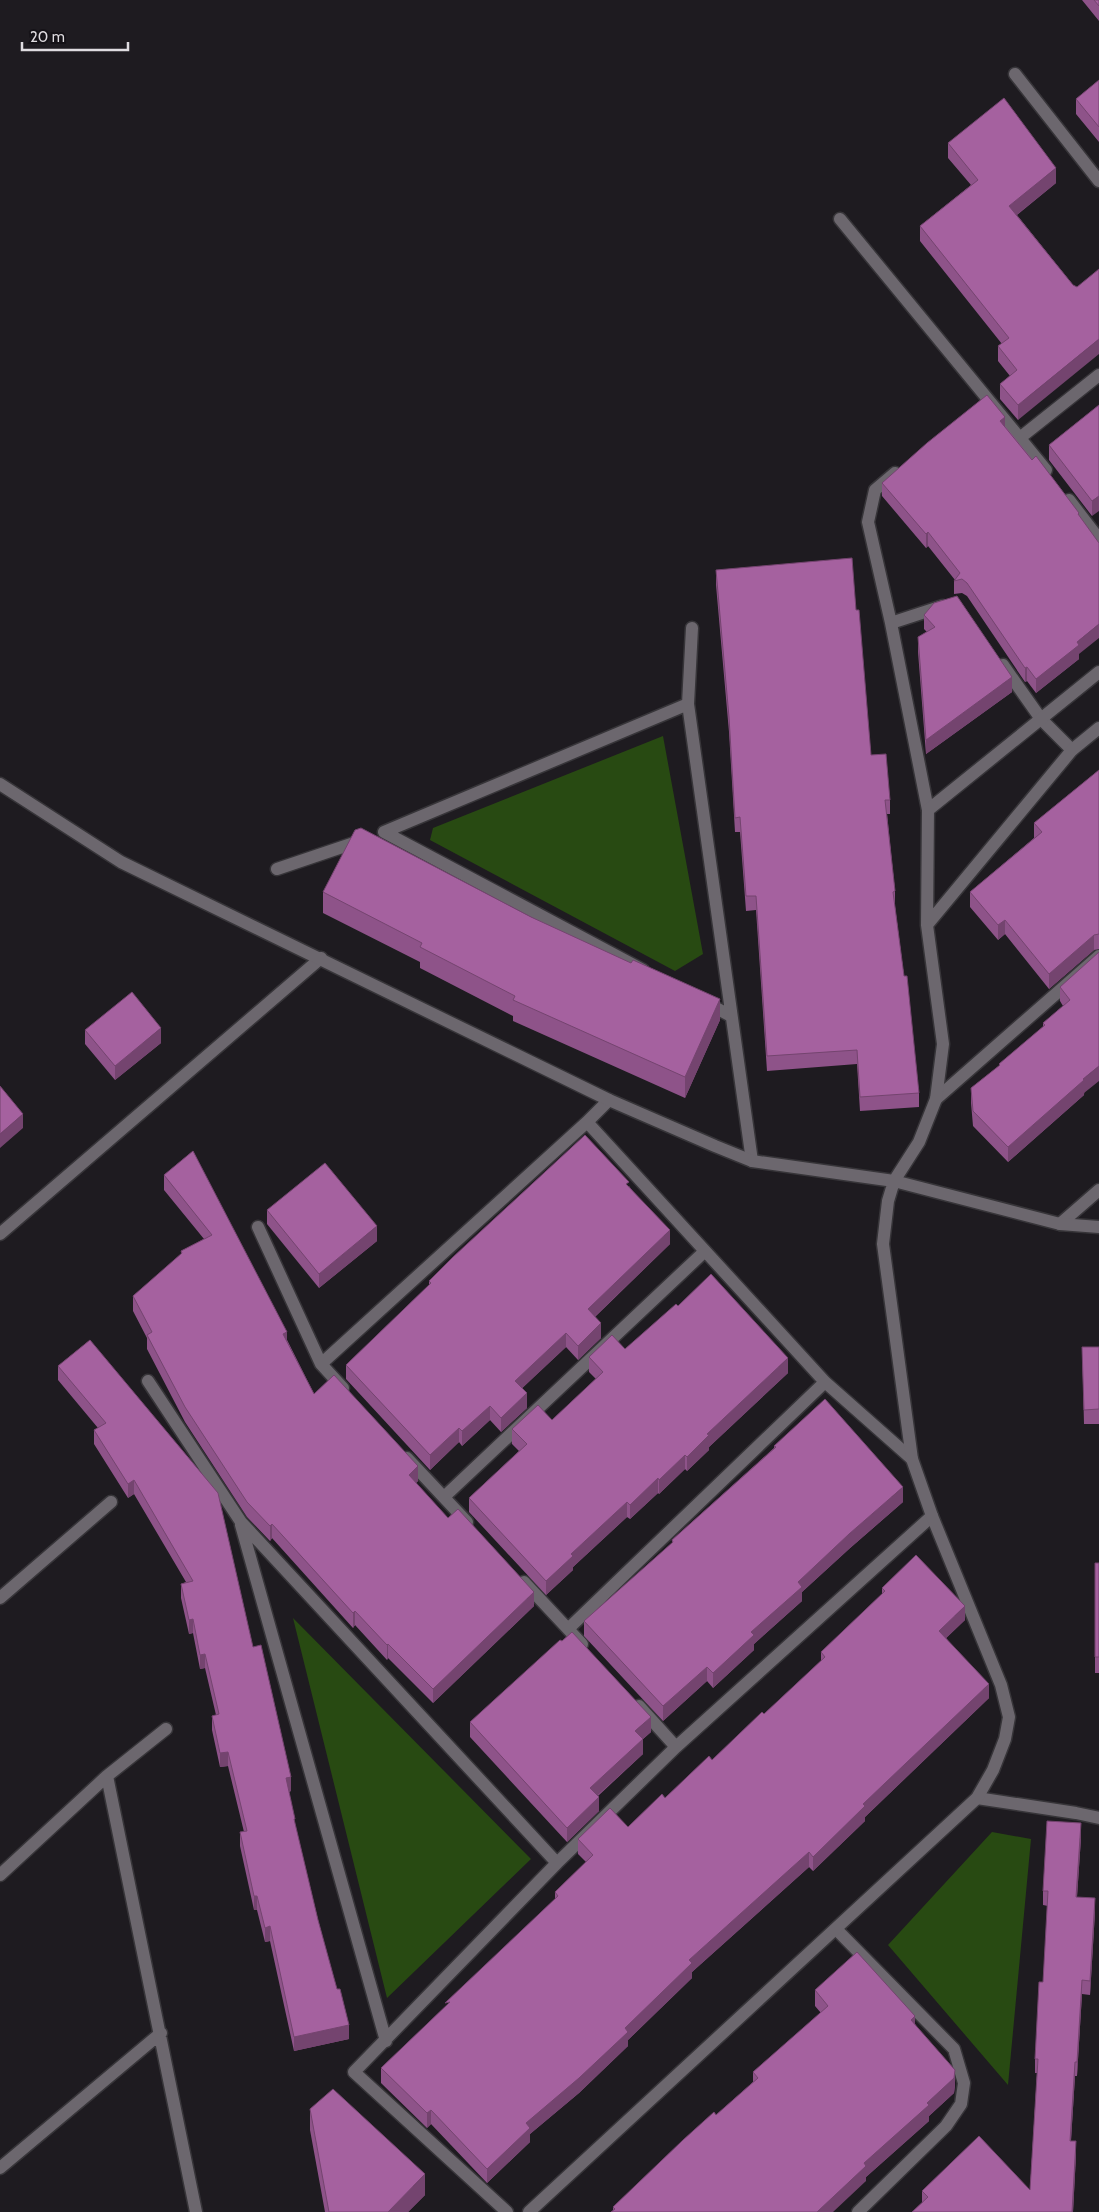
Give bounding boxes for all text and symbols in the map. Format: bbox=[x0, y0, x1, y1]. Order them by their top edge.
scale bar bbox=[22, 20, 129, 52]
text: 20 m bbox=[30, 28, 65, 46]

